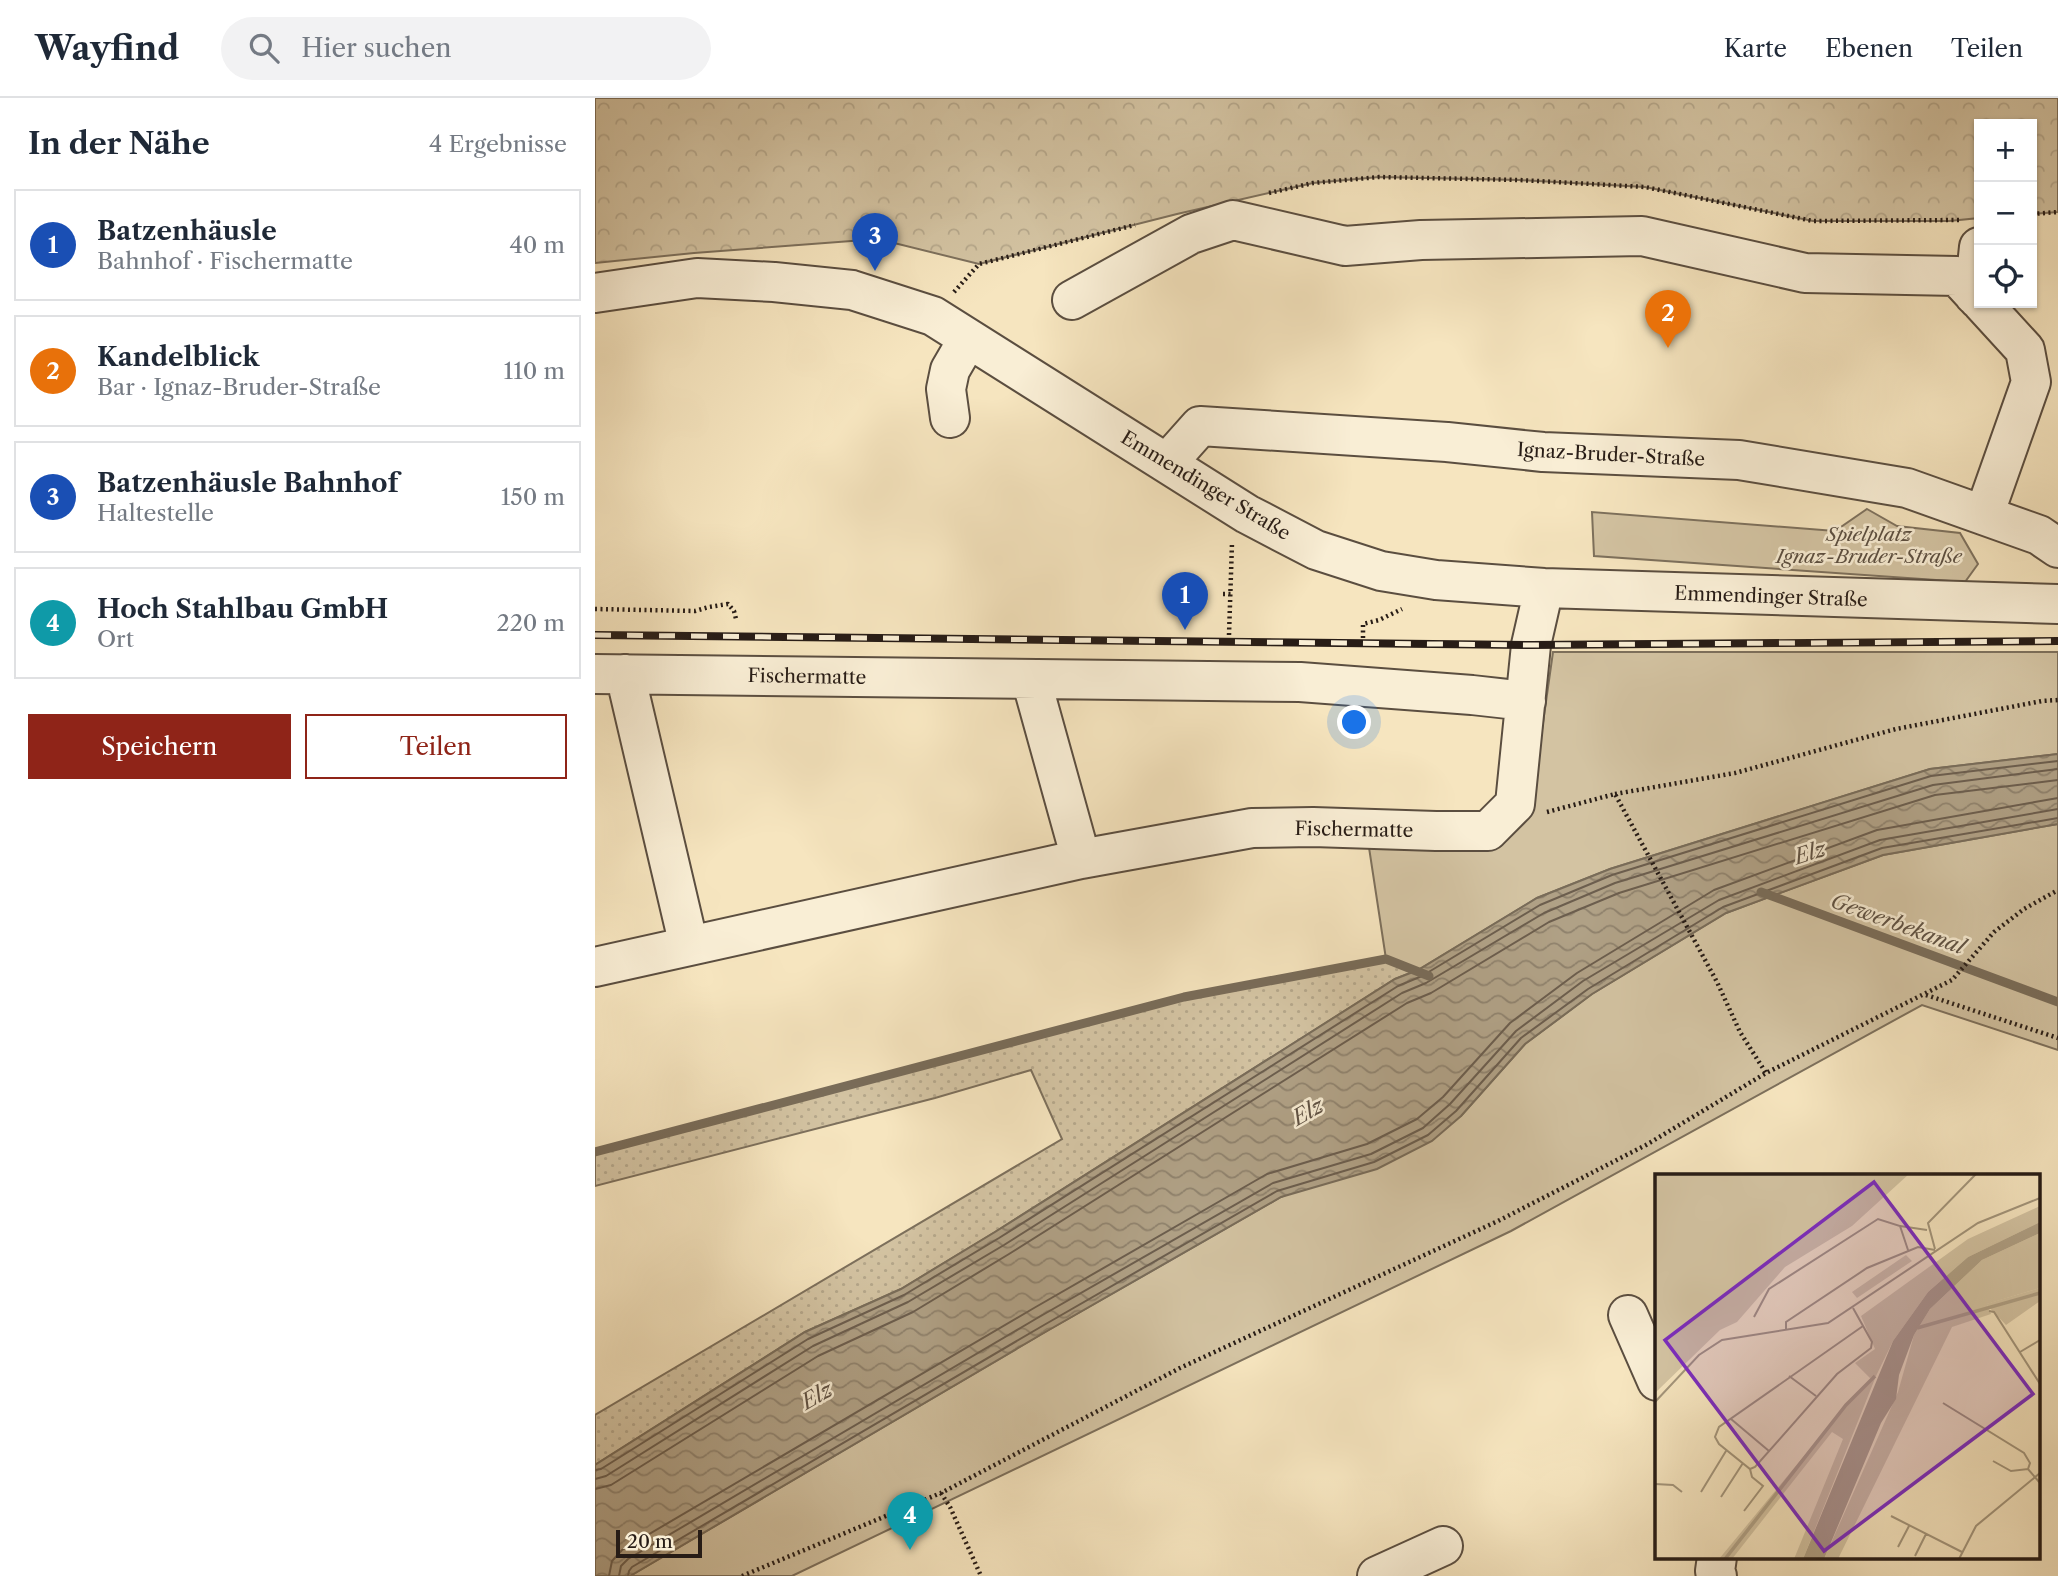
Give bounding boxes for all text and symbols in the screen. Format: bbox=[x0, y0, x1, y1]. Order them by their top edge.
search box bbox=[221, 17, 711, 80]
text: Wayfind bbox=[35, 28, 179, 69]
icon: search bbox=[245, 29, 283, 67]
text: Hier suchen bbox=[301, 32, 451, 64]
text: Karte bbox=[1724, 34, 1787, 63]
text: Ebenen bbox=[1825, 34, 1913, 63]
text: Teilen bbox=[1951, 34, 2023, 63]
map controls bbox=[1974, 119, 2037, 308]
button: + bbox=[1974, 119, 2037, 182]
text: In der Nähe bbox=[28, 125, 210, 162]
text: 4 Ergebnisse bbox=[429, 130, 567, 158]
button: − bbox=[1974, 182, 2037, 245]
pin: 3 bbox=[852, 213, 898, 271]
text: Batzenhäusle bbox=[97, 215, 277, 247]
text: 1 bbox=[48, 231, 58, 259]
text: 40 m bbox=[510, 231, 565, 259]
button: locate bbox=[1974, 245, 2037, 308]
text: Bahnhof · Fischermatte bbox=[97, 247, 353, 275]
pin: 2 bbox=[1645, 290, 1691, 348]
text: Kandelblick bbox=[97, 341, 259, 373]
text: 2 bbox=[46, 357, 60, 385]
text: 110 m bbox=[504, 357, 565, 385]
text: Bar · Ignaz-Bruder-Straße bbox=[97, 373, 381, 401]
street label: Emmendinger Straße bbox=[1117, 426, 1295, 545]
street label: Ignaz-Bruder-Straße bbox=[1516, 438, 1706, 471]
text: Batzenhäusle Bahnhof bbox=[97, 467, 398, 499]
text: 3 bbox=[47, 483, 60, 511]
text: 150 m bbox=[501, 483, 565, 511]
text: Haltestelle bbox=[97, 499, 214, 527]
park label: Spielplatz Ignaz-Bruder-Straße bbox=[1774, 523, 1963, 568]
pin: 1 bbox=[1162, 572, 1208, 630]
street label: Emmendinger Straße bbox=[1674, 582, 1868, 611]
text: Hoch Stahlbau GmbH bbox=[97, 593, 388, 625]
text: 4 bbox=[46, 609, 60, 637]
text: 220 m bbox=[496, 609, 565, 637]
text: Ort bbox=[97, 625, 134, 653]
street label: Fischermatte bbox=[747, 664, 867, 689]
your location bbox=[1337, 705, 1371, 739]
button: Speichern bbox=[28, 714, 291, 779]
button: Teilen bbox=[305, 714, 567, 779]
street label: Fischermatte bbox=[1294, 817, 1414, 842]
water label: Elz bbox=[1789, 835, 1831, 870]
water label: Gewerbekanal bbox=[1828, 888, 1971, 960]
water label: Elz bbox=[1286, 1092, 1329, 1131]
inset map bbox=[1655, 1174, 2041, 1558]
water label: Elz bbox=[795, 1376, 838, 1415]
pin: 4 bbox=[887, 1492, 933, 1550]
scale bar bbox=[616, 1527, 702, 1559]
text: 20 m bbox=[627, 1530, 673, 1553]

